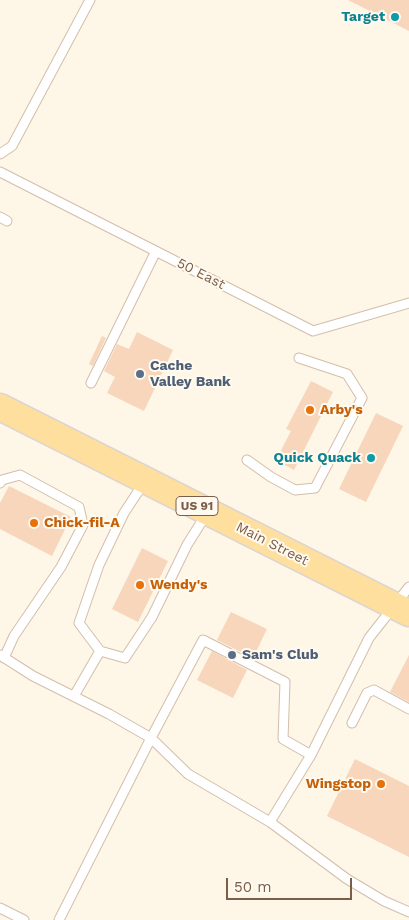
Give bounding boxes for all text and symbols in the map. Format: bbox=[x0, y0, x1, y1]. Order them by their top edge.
place label: Target bbox=[341, 9, 385, 25]
marker: Target bbox=[389, 11, 401, 23]
street label: 50 East bbox=[174, 255, 228, 293]
place label: Cache Valley Bank bbox=[150, 358, 231, 391]
marker: Cache Valley Bank bbox=[134, 368, 146, 380]
place label: Arby's bbox=[320, 402, 363, 418]
marker: Arby's bbox=[304, 404, 316, 416]
place label: Quick Quack bbox=[274, 450, 361, 466]
marker: Quick Quack bbox=[365, 452, 377, 464]
road number: US 91 bbox=[176, 496, 218, 516]
place label: Chick-fil-A bbox=[44, 515, 120, 531]
marker: Chick-fil-A bbox=[28, 517, 40, 529]
street label: Main Street bbox=[233, 519, 311, 569]
place label: Wendy's bbox=[150, 577, 208, 593]
marker: Wendy's bbox=[134, 579, 146, 591]
place label: Sam's Club bbox=[242, 647, 319, 663]
marker: Sam's Club bbox=[226, 649, 238, 661]
place label: Wingstop bbox=[306, 776, 371, 792]
marker: Wingstop bbox=[375, 778, 387, 790]
scale bar bbox=[229, 868, 355, 900]
text: 50 m bbox=[234, 878, 271, 896]

